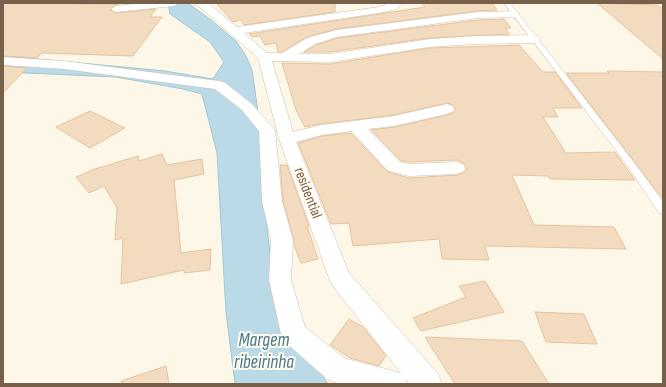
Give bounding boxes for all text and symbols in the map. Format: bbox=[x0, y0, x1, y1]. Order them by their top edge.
street label: residential bbox=[290, 165, 326, 221]
water label: Margem ribeirinha bbox=[234, 329, 294, 374]

